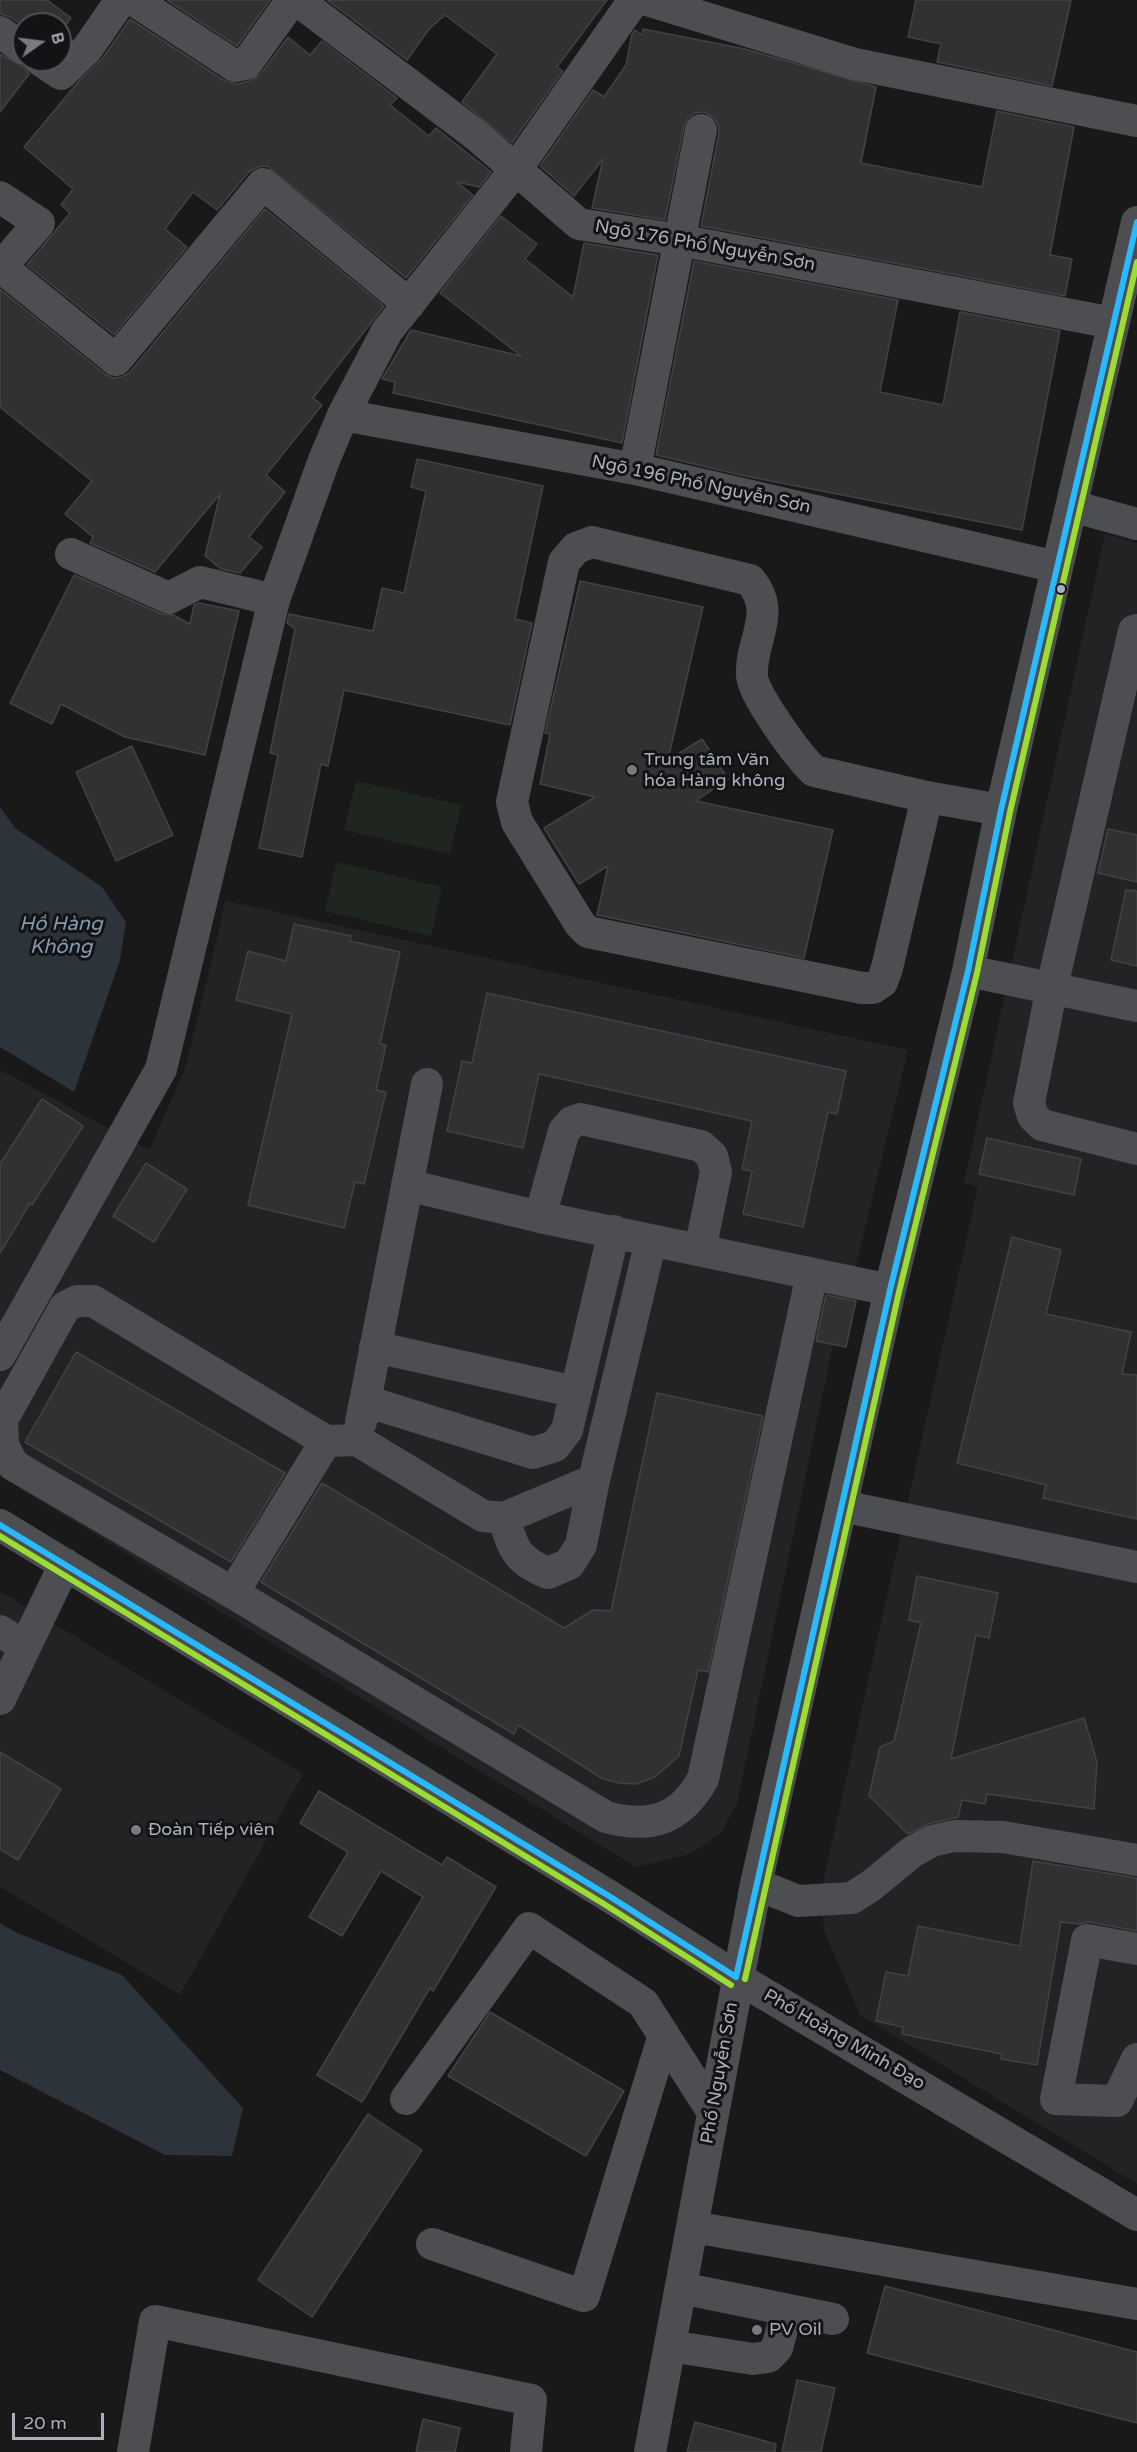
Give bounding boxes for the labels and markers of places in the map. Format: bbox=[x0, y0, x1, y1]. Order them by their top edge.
unlabelled marker bbox=[1055, 583, 1067, 595]
place label: Trung tâm Văn hóa Hàng không bbox=[644, 749, 785, 792]
marker: Trung tâm Văn hóa Hàng không bbox=[625, 763, 639, 777]
place label: Đoàn Tiếp viên bbox=[148, 1819, 275, 1841]
marker: Đoàn Tiếp viên bbox=[129, 1823, 143, 1837]
place label: PV Oil bbox=[769, 2319, 822, 2341]
marker: PV Oil bbox=[750, 2323, 764, 2337]

